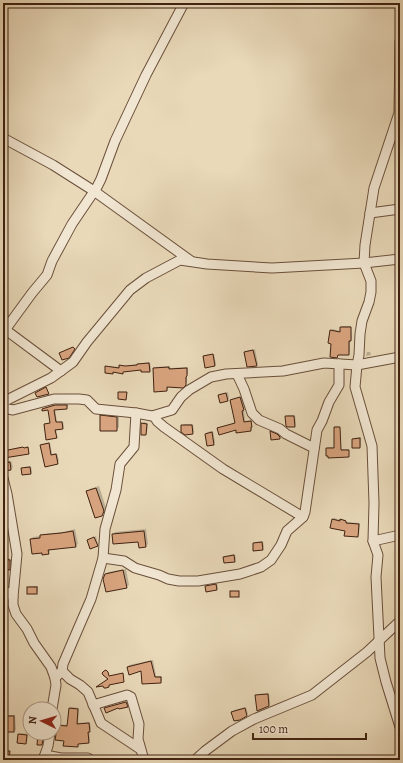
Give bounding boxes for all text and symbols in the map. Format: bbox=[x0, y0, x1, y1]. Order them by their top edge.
north arrow bbox=[22, 701, 62, 741]
scale bar bbox=[253, 715, 366, 741]
text: N bbox=[25, 716, 40, 725]
text: 100 m bbox=[259, 721, 288, 737]

